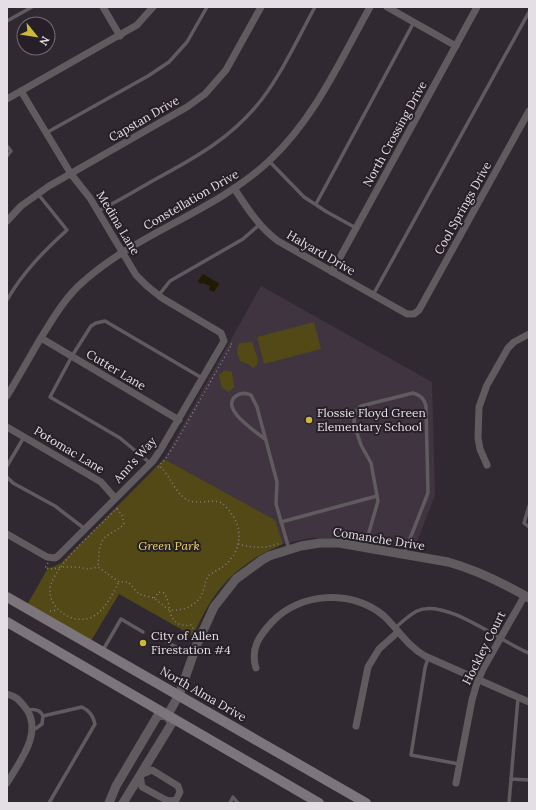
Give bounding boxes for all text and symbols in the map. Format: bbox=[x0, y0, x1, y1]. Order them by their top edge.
north arrow bbox=[16, 16, 56, 56]
text: N bbox=[36, 34, 53, 49]
street label: North Crossing Drive bbox=[359, 78, 430, 189]
street label: Capstan Drive bbox=[106, 92, 182, 145]
street label: Cool Springs Drive bbox=[431, 158, 495, 257]
street label: Constellation Drive bbox=[140, 166, 241, 233]
street label: Medina Lane bbox=[94, 188, 144, 258]
street label: Halyard Drive bbox=[284, 227, 359, 278]
street label: Cutter Lane bbox=[84, 346, 149, 394]
place label: Flossie Floyd Green Elementary School bbox=[317, 405, 426, 434]
marker: Flossie Floyd Green Elementary School bbox=[304, 415, 314, 425]
street label: Potomac Lane bbox=[31, 423, 108, 477]
street label: Ann's Way bbox=[109, 433, 160, 487]
street label: Comanche Drive bbox=[332, 524, 427, 553]
park label: Green Park bbox=[138, 538, 200, 553]
street label: Hockley Court bbox=[459, 608, 509, 687]
place label: City of Allen Firestation #4 bbox=[151, 628, 231, 657]
marker: City of Allen Firestation #4 bbox=[138, 638, 148, 648]
street label: North Alma Drive bbox=[157, 663, 250, 725]

